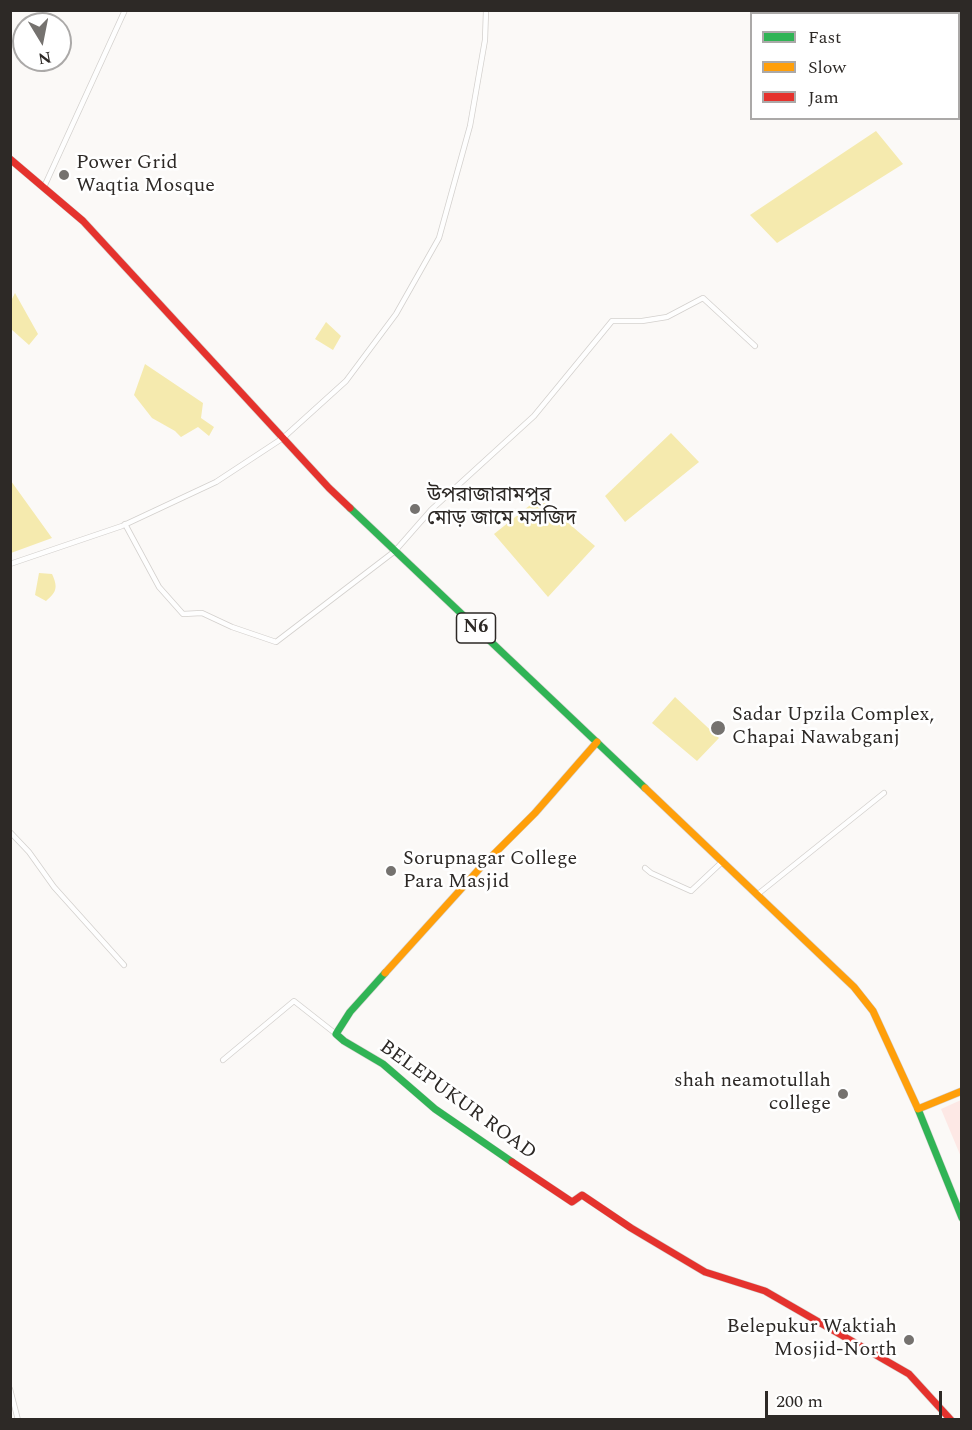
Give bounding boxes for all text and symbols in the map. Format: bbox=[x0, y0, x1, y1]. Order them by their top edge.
north arrow bbox=[12, 12, 72, 72]
legend bbox=[750, 12, 960, 120]
text: Fast bbox=[808, 24, 841, 51]
text: N bbox=[36, 45, 53, 71]
text: Slow bbox=[808, 54, 846, 81]
text: Jam bbox=[808, 84, 839, 111]
place label: Power Grid Waqtia Mosque bbox=[76, 152, 215, 199]
marker: Power Grid Waqtia Mosque bbox=[57, 168, 71, 182]
place label: উপরাজারামপুর মোড় জামে মসজিদ bbox=[427, 485, 576, 532]
marker: উপরাজারামপুর মোড় জামে মসজিদ bbox=[408, 502, 422, 516]
road number: N6 bbox=[456, 613, 496, 643]
place label: Sadar Upzila Complex, Chapai Nawabganj bbox=[732, 704, 934, 751]
marker: Sadar Upzila Complex, Chapai Nawabganj bbox=[709, 719, 727, 737]
place label: Sorupnagar College Para Masjid bbox=[403, 848, 577, 895]
marker: Sorupnagar College Para Masjid bbox=[384, 864, 398, 878]
street label: BELEPUKUR ROAD bbox=[374, 1036, 540, 1166]
place label: shah neamotullah college bbox=[674, 1070, 831, 1117]
marker: shah neamotullah college bbox=[836, 1087, 850, 1101]
place label: Belepukur Waktiah Mosjid-North bbox=[726, 1316, 897, 1363]
marker: Belepukur Waktiah Mosjid-North bbox=[902, 1333, 916, 1347]
scale bar bbox=[768, 1379, 945, 1417]
text: 200 m bbox=[776, 1388, 823, 1415]

